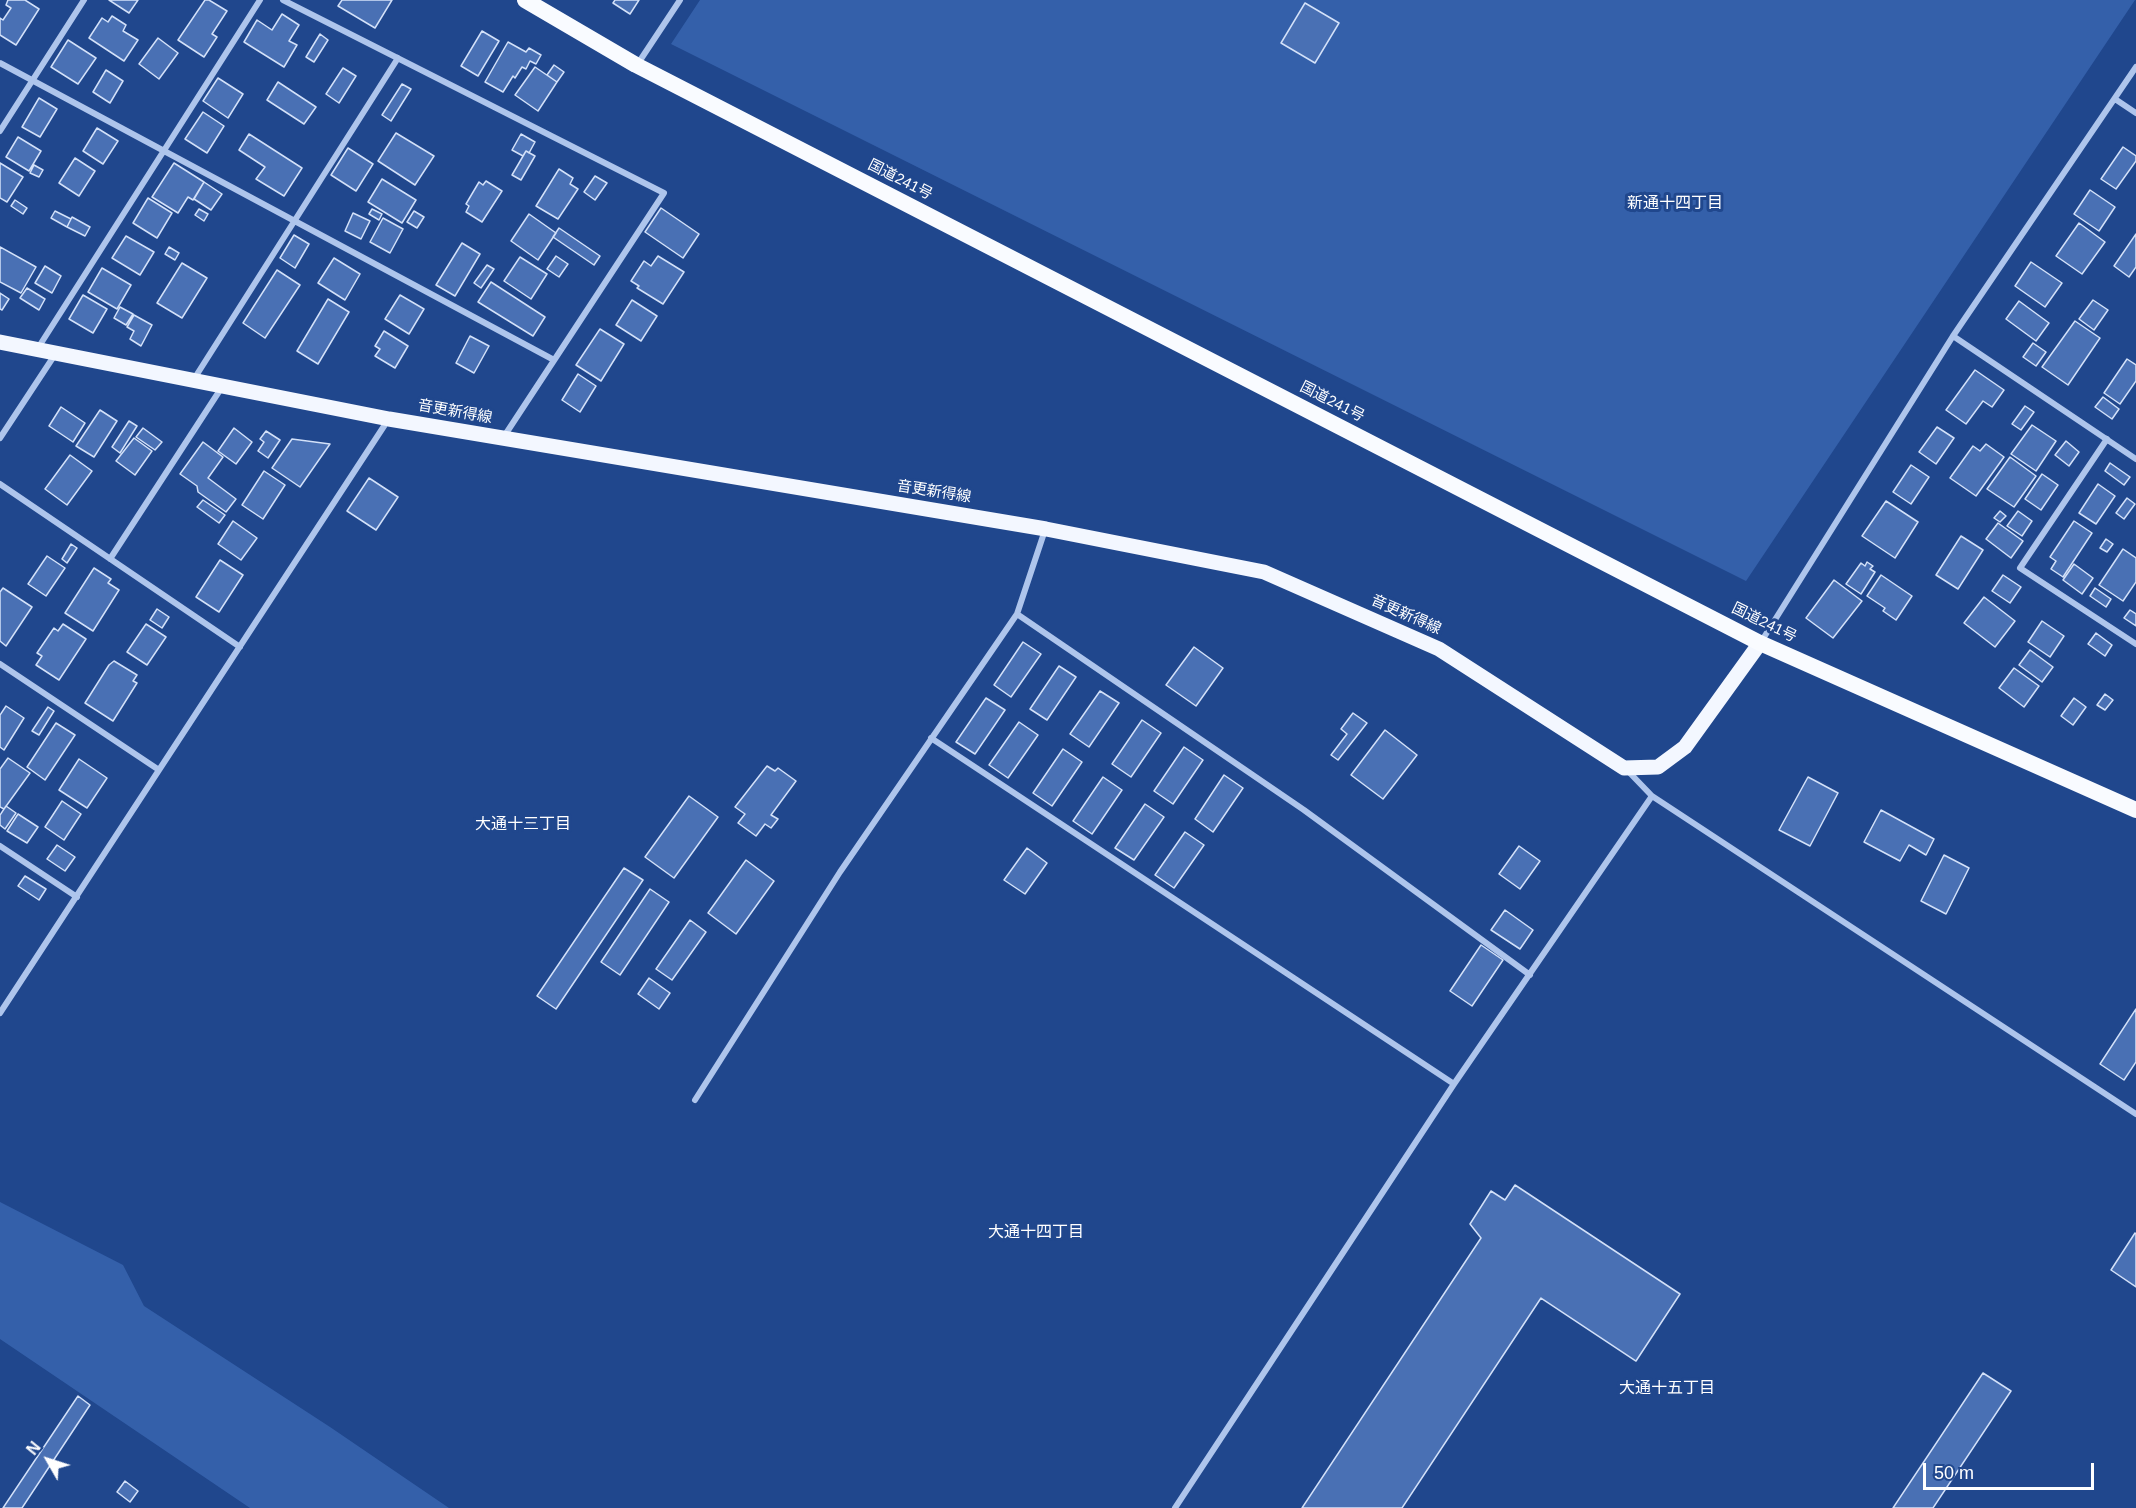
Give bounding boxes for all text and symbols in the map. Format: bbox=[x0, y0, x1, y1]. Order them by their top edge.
street label: 国道241号 bbox=[865, 156, 935, 204]
district label: 新通十四丁目 bbox=[1627, 194, 1723, 214]
street label: 国道241号 bbox=[1297, 378, 1367, 426]
street label: 音更新得線 bbox=[417, 397, 493, 427]
street label: 音更新得線 bbox=[896, 477, 972, 507]
street label: 音更新得線 bbox=[1368, 592, 1444, 638]
street label: 国道241号 bbox=[1729, 600, 1799, 646]
district label: 大通十三丁目 bbox=[475, 815, 571, 835]
district label: 大通十四丁目 bbox=[988, 1223, 1084, 1243]
district label: 大通十五丁目 bbox=[1619, 1379, 1715, 1399]
north arrow bbox=[18, 1430, 78, 1490]
text: N bbox=[23, 1439, 44, 1458]
scale bar bbox=[1926, 1451, 2097, 1489]
text: 50 m bbox=[1934, 1463, 1974, 1483]

